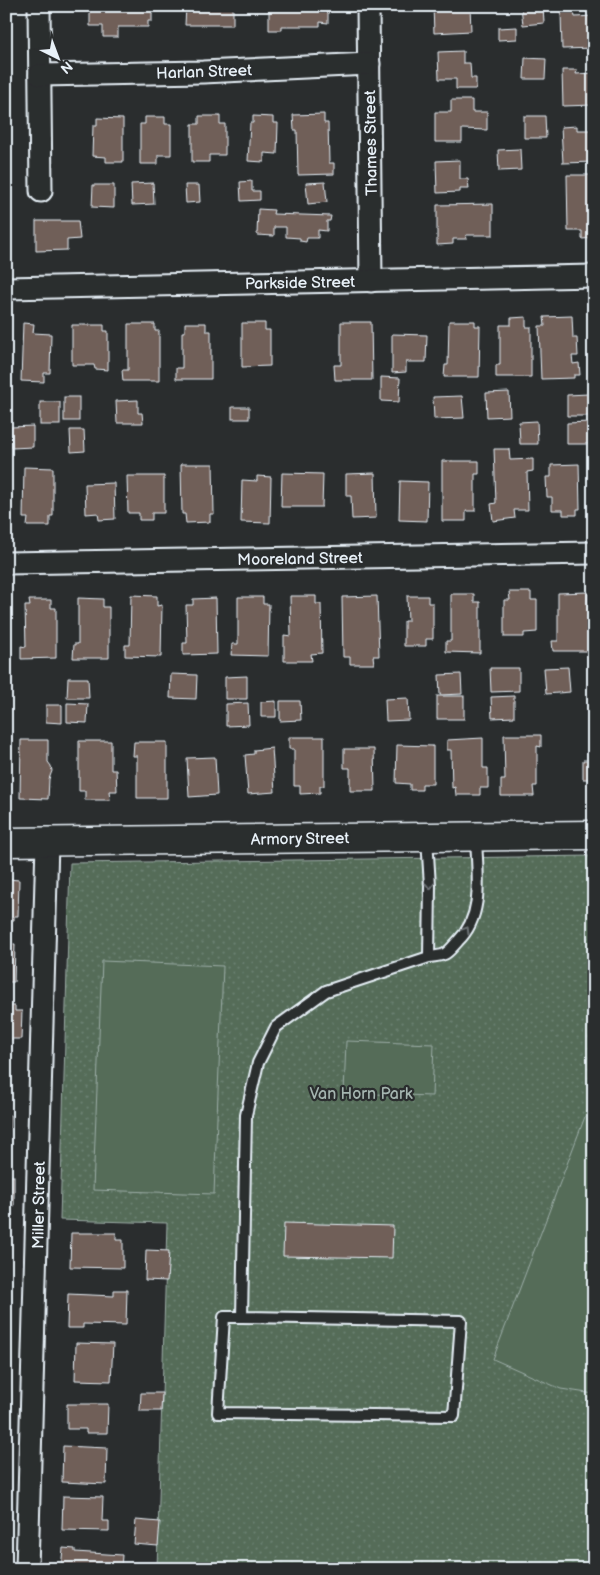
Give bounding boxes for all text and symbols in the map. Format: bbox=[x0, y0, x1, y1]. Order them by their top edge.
north arrow bbox=[32, 32, 82, 82]
text: N bbox=[57, 57, 76, 77]
street label: Harlan Street bbox=[156, 61, 252, 84]
street label: Thames Street bbox=[361, 90, 382, 196]
street label: Parkside Street bbox=[245, 273, 355, 294]
street label: Mooreland Street bbox=[237, 549, 363, 570]
street label: Armory Street bbox=[251, 829, 350, 850]
one-way arrow bbox=[425, 882, 435, 890]
one-way arrow bbox=[460, 927, 470, 936]
park label: Van Horn Park bbox=[309, 1085, 413, 1104]
street label: Miller Street bbox=[29, 1161, 50, 1249]

